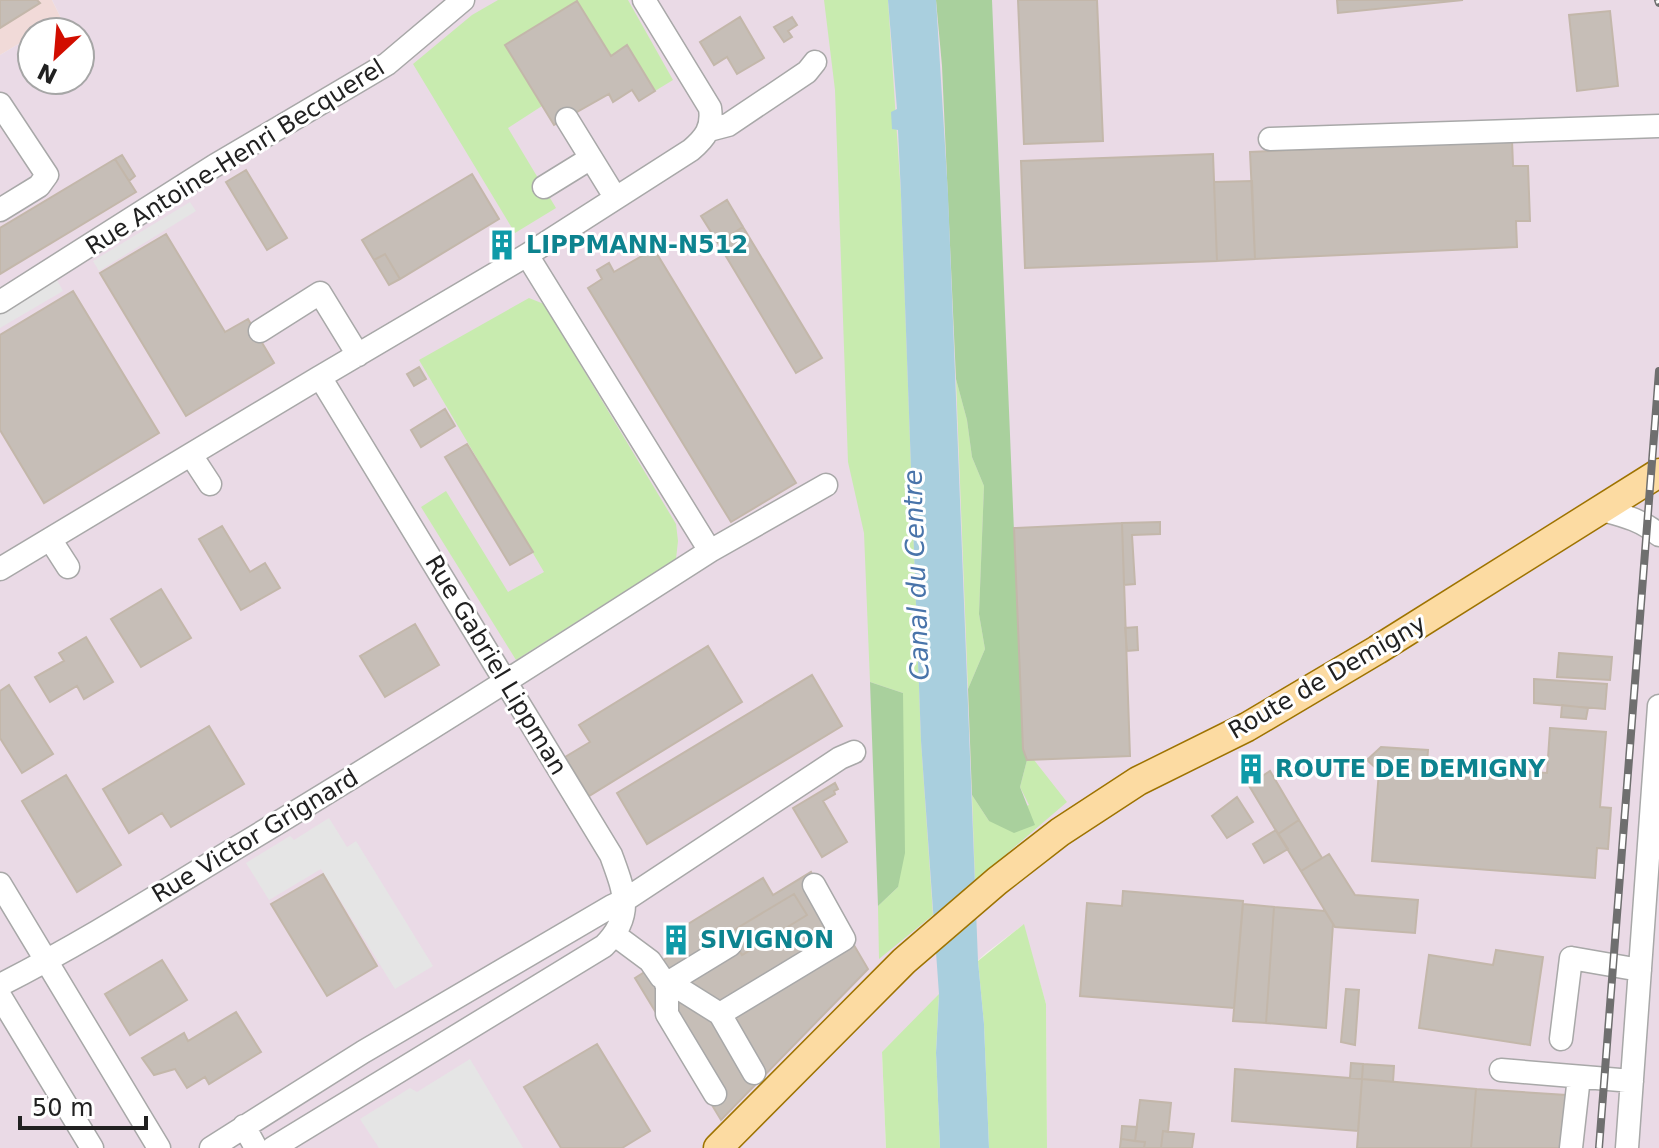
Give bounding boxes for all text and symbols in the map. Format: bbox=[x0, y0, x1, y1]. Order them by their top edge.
north arrow bbox=[16, 16, 96, 96]
street label: Rue Antoine-Henri Becquerel bbox=[81, 53, 389, 261]
text: N bbox=[34, 58, 61, 89]
building icon: LIPPMANN-N512 bbox=[485, 228, 519, 262]
place label: LIPPMANN-N512 bbox=[526, 231, 748, 259]
water label: Canal du Centre bbox=[897, 469, 935, 681]
street label: Rue Gabriel Lippman bbox=[419, 550, 573, 780]
street label: Route de Demigny bbox=[1223, 609, 1431, 745]
building icon: ROUTE DE DEMIGNY bbox=[1234, 752, 1268, 786]
place label: ROUTE DE DEMIGNY bbox=[1275, 755, 1546, 783]
street label: Rue Victor Grignard bbox=[147, 763, 363, 909]
building icon: SIVIGNON bbox=[659, 923, 693, 957]
place label: SIVIGNON bbox=[700, 926, 834, 954]
scale bar bbox=[20, 1080, 146, 1130]
text: 50 m bbox=[32, 1094, 94, 1122]

